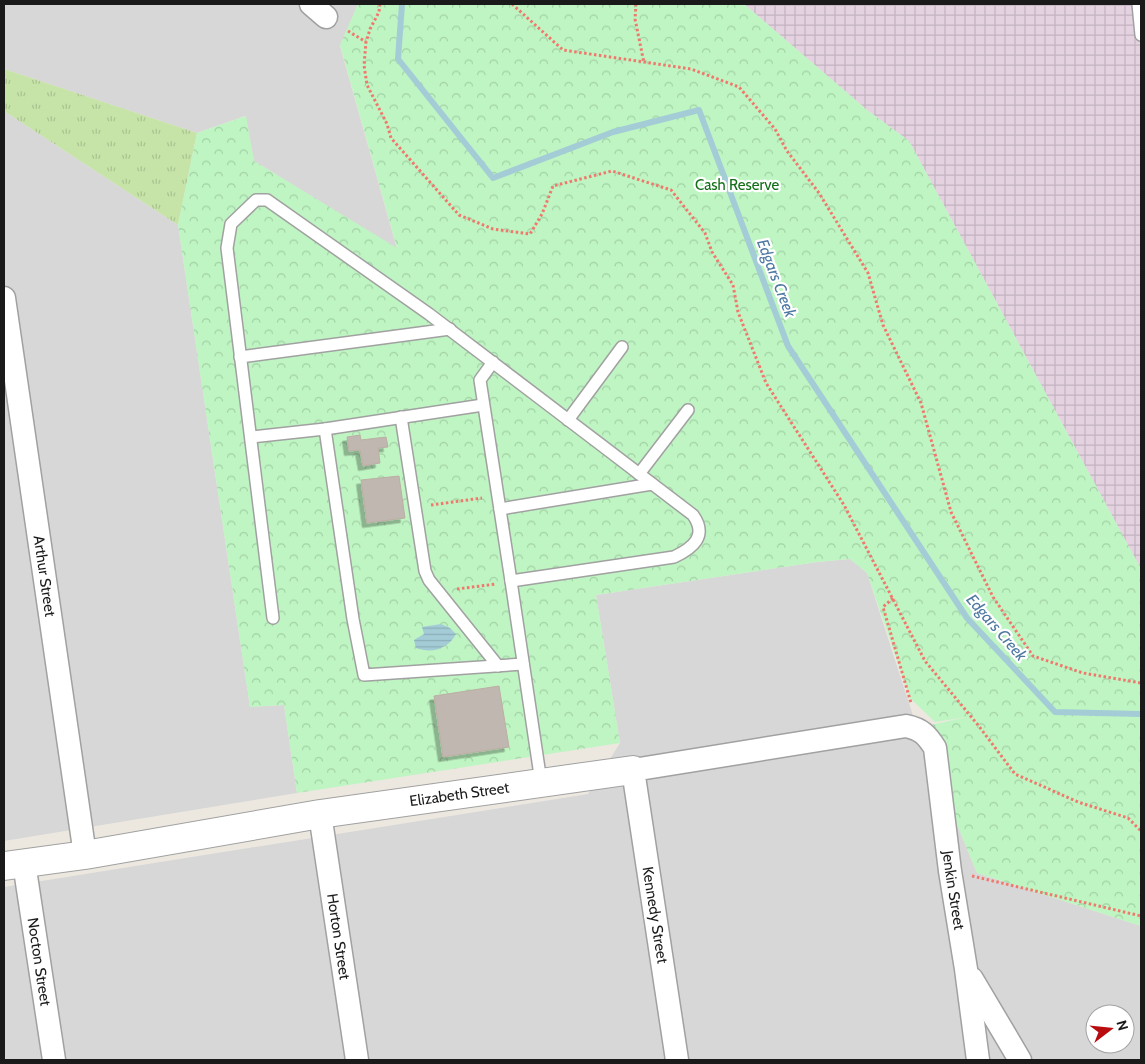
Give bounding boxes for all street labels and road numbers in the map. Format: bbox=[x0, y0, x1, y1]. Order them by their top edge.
street label: Arthur Street bbox=[30, 534, 59, 618]
street label: Elizabeth Street bbox=[408, 779, 510, 810]
street label: Jenkin Street bbox=[938, 849, 968, 931]
street label: Kennedy Street bbox=[638, 865, 672, 965]
street label: Horton Street bbox=[323, 892, 354, 981]
street label: Nocton Street bbox=[23, 916, 55, 1007]

